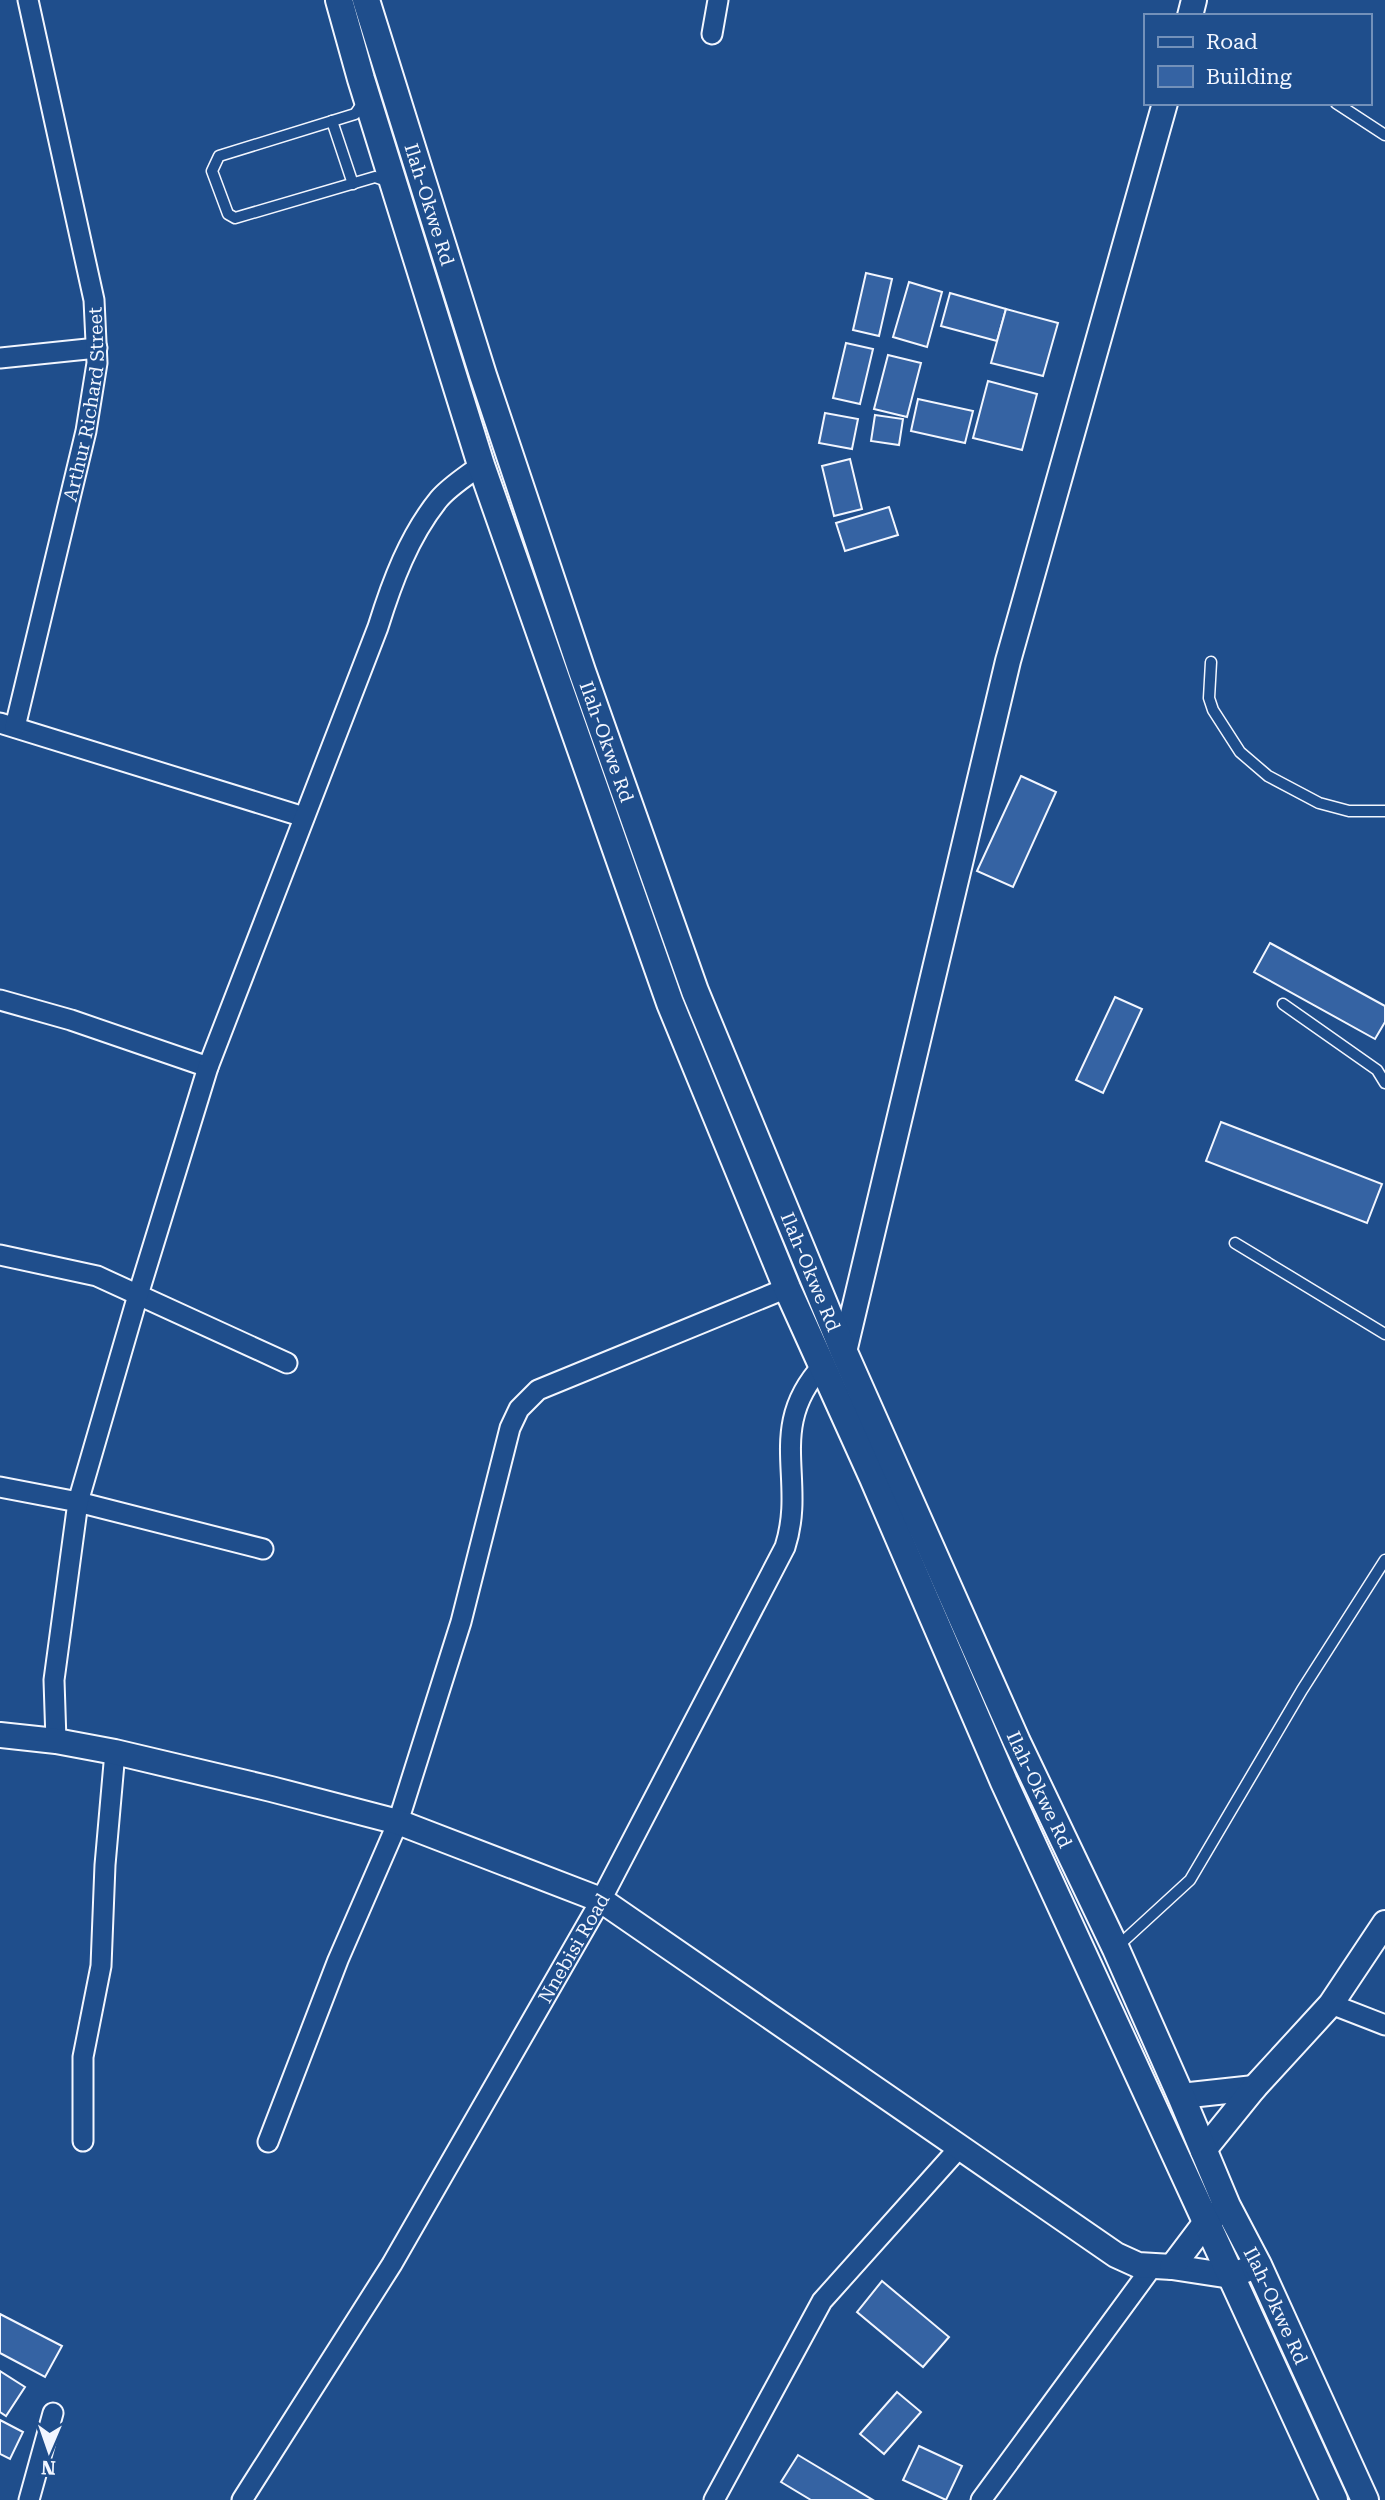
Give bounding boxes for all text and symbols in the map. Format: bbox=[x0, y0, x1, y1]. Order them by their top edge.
legend bbox=[1144, 14, 1371, 105]
text: Road bbox=[1206, 30, 1258, 54]
text: Building bbox=[1206, 65, 1292, 89]
street label: Ilah-Okwe Rd bbox=[399, 141, 459, 268]
street label: Arthur Richard Street bbox=[59, 306, 109, 504]
street label: Ilah-Okwe Rd bbox=[575, 678, 638, 805]
street label: Ilah-Okwe Rd bbox=[776, 1209, 845, 1335]
street label: Ilah-Okwe Rd bbox=[1002, 1728, 1077, 1852]
street label: Nnebisi Road bbox=[533, 1889, 614, 2007]
street label: Ilah-Okwe Rd bbox=[1239, 2243, 1313, 2368]
north arrow bbox=[14, 2416, 84, 2486]
text: N bbox=[40, 2456, 56, 2479]

